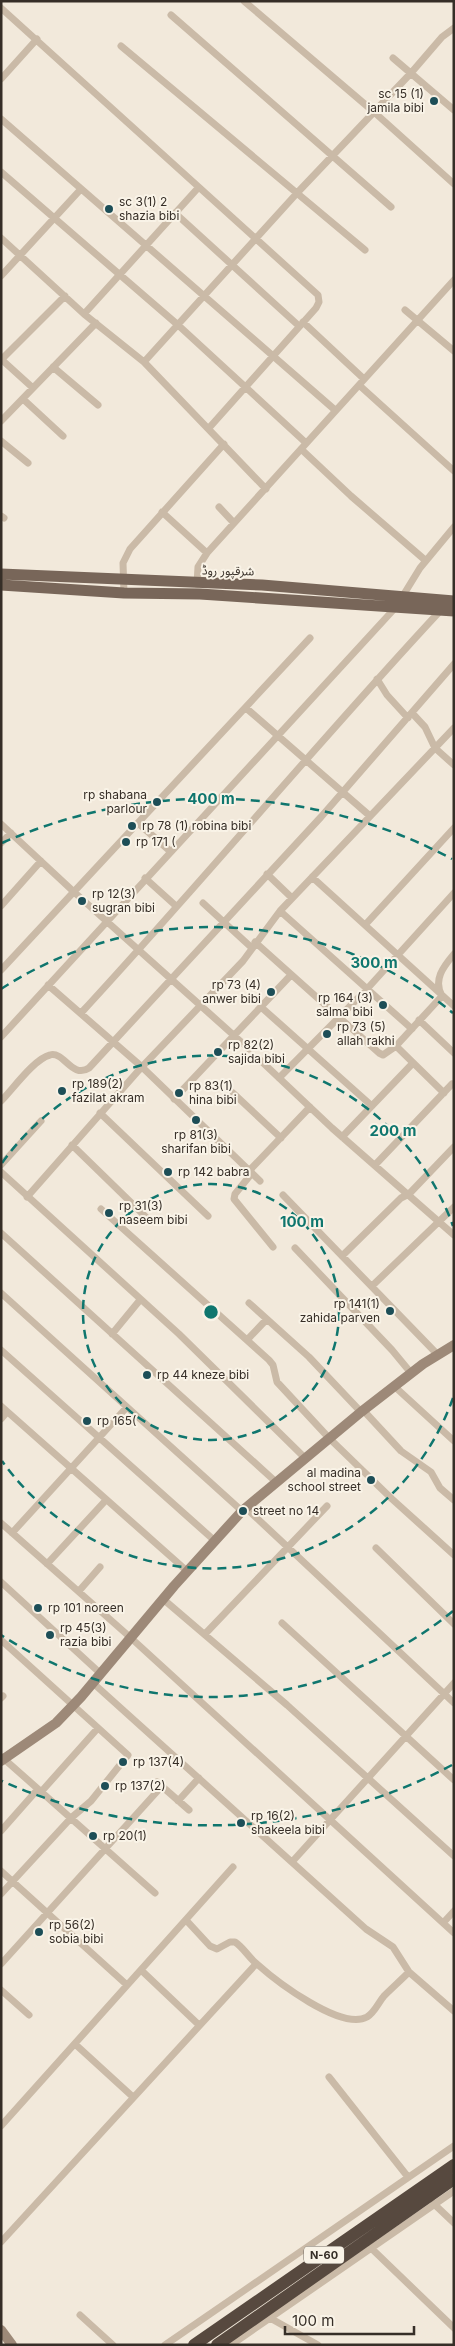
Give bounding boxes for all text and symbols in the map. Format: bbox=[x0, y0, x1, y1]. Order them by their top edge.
place label: sc 15 (1) jamila bibi bbox=[366, 86, 424, 115]
marker: sc 15 (1) jamila bibi bbox=[428, 95, 440, 107]
place label: sc 3(1) 2 shazia bibi bbox=[119, 194, 179, 223]
marker: sc 3(1) 2 shazia bibi bbox=[103, 203, 115, 215]
street label: شرقپور روڈ bbox=[202, 563, 254, 580]
place label: rp shabana parlour bbox=[83, 787, 147, 816]
text: 400 m bbox=[187, 789, 235, 808]
marker: rp shabana parlour bbox=[151, 796, 163, 808]
place label: rp 78 (1) robina bibi bbox=[142, 818, 251, 833]
marker: rp 78 (1) robina bibi bbox=[126, 820, 138, 832]
place label: rp 171 ( bbox=[136, 834, 176, 849]
marker: rp 171 ( bbox=[120, 836, 132, 848]
place label: rp 12(3) sugran bibi bbox=[92, 886, 155, 915]
marker: rp 12(3) sugran bibi bbox=[76, 895, 88, 907]
text: 300 m bbox=[350, 953, 398, 972]
place label: rp 73 (4) anwer bibi bbox=[202, 977, 261, 1006]
marker: rp 73 (4) anwer bibi bbox=[265, 986, 277, 998]
place label: rp 164 (3) salma bibi bbox=[316, 990, 373, 1019]
marker: rp 164 (3) salma bibi bbox=[377, 999, 389, 1011]
place label: rp 73 (5) allah rakhi bbox=[337, 1019, 395, 1048]
marker: rp 73 (5) allah rakhi bbox=[321, 1028, 333, 1040]
place label: rp 82(2) sajida bibi bbox=[228, 1037, 285, 1066]
marker: rp 82(2) sajida bibi bbox=[212, 1046, 224, 1058]
place label: rp 189(2) fazilat akram bbox=[72, 1076, 145, 1105]
place label: rp 83(1) hina bibi bbox=[189, 1078, 237, 1107]
marker: rp 189(2) fazilat akram bbox=[56, 1085, 68, 1097]
marker: rp 83(1) hina bibi bbox=[173, 1087, 185, 1099]
marker: rp 81(3) sharifan bibi bbox=[190, 1114, 202, 1126]
text: 200 m bbox=[370, 1121, 416, 1140]
place label: rp 81(3) sharifan bibi bbox=[161, 1127, 231, 1156]
place label: rp 142 babra bbox=[178, 1164, 250, 1179]
marker: rp 142 babra bbox=[162, 1166, 174, 1178]
place label: rp 31(3) naseem bibi bbox=[119, 1198, 188, 1227]
marker: rp 31(3) naseem bibi bbox=[103, 1207, 115, 1219]
text: 100 m bbox=[280, 1212, 324, 1231]
place label: rp 141(1) zahida parven bbox=[300, 1296, 380, 1325]
centre of rings bbox=[202, 1303, 220, 1321]
marker: rp 141(1) zahida parven bbox=[384, 1305, 396, 1317]
place label: rp 44 kneze bibi bbox=[157, 1367, 249, 1382]
marker: rp 44 kneze bibi bbox=[141, 1369, 153, 1381]
place label: rp 165( bbox=[97, 1413, 136, 1428]
marker: rp 165( bbox=[81, 1415, 93, 1427]
place label: al madina school street bbox=[288, 1465, 361, 1494]
marker: al madina school street bbox=[365, 1474, 377, 1486]
place label: street no 14 bbox=[253, 1503, 319, 1518]
marker: street no 14 bbox=[237, 1505, 249, 1517]
place label: rp 101 noreen bbox=[48, 1600, 124, 1615]
marker: rp 101 noreen bbox=[32, 1602, 44, 1614]
place label: rp 45(3) razia bibi bbox=[60, 1620, 112, 1649]
marker: rp 45(3) razia bibi bbox=[44, 1629, 56, 1641]
place label: rp 137(4) bbox=[133, 1754, 184, 1769]
marker: rp 137(4) bbox=[117, 1756, 129, 1768]
place label: rp 137(2) bbox=[115, 1778, 166, 1793]
marker: rp 137(2) bbox=[99, 1780, 111, 1792]
place label: rp 16(2) shakeela bibi bbox=[251, 1808, 325, 1837]
marker: rp 16(2) shakeela bibi bbox=[235, 1817, 247, 1829]
place label: rp 20(1) bbox=[103, 1828, 147, 1843]
marker: rp 20(1) bbox=[87, 1830, 99, 1842]
place label: rp 56(2) sobia bibi bbox=[49, 1917, 103, 1946]
marker: rp 56(2) sobia bibi bbox=[33, 1926, 45, 1938]
road number: N-60 bbox=[304, 2246, 344, 2264]
scale bar bbox=[285, 2304, 414, 2336]
text: 100 m bbox=[292, 2311, 334, 2330]

